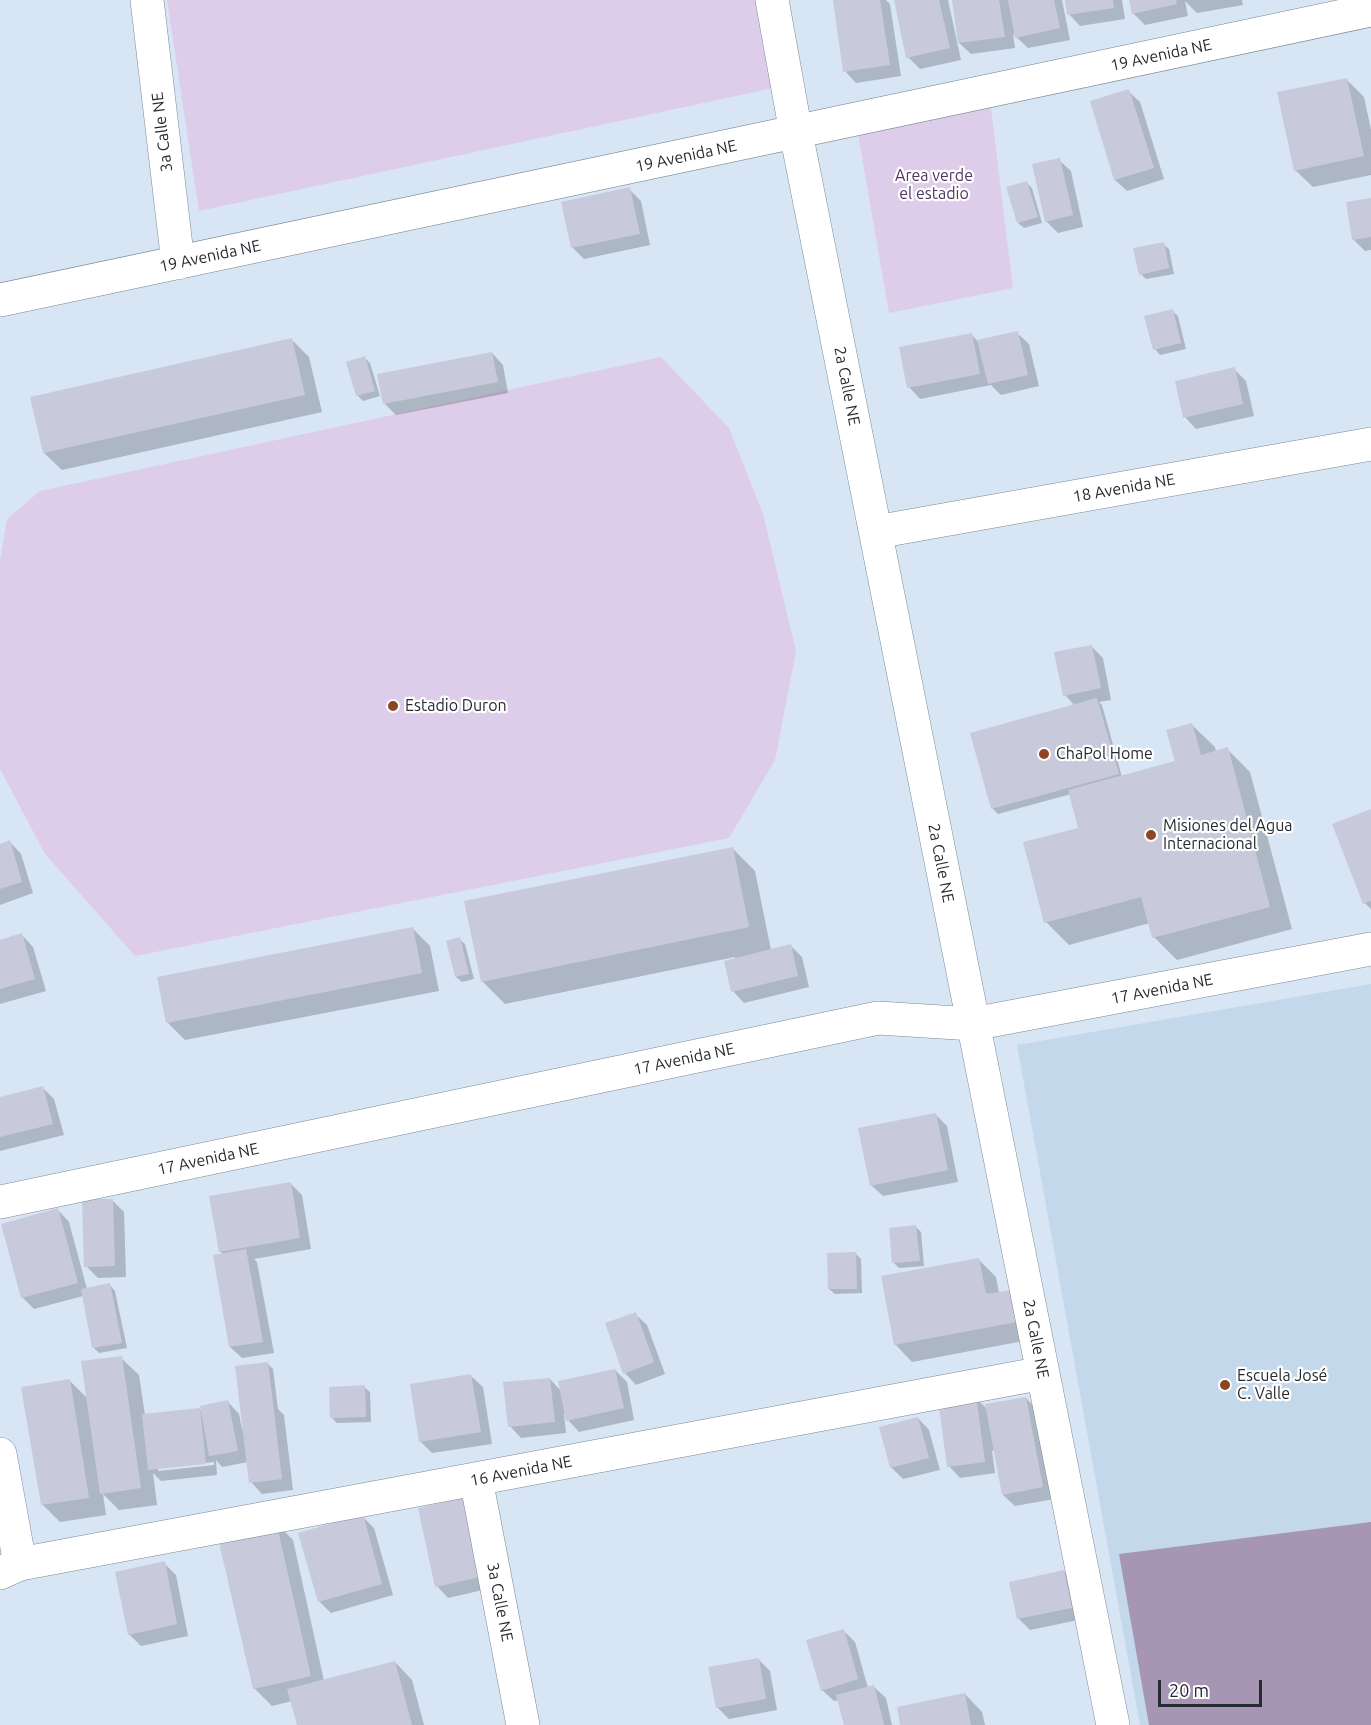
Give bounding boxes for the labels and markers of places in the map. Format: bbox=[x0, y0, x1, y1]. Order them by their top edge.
place label: Estadio Duron bbox=[405, 696, 507, 716]
marker: Estadio Duron bbox=[386, 699, 400, 713]
place label: ChaPol Home bbox=[1056, 744, 1153, 764]
marker: ChaPol Home bbox=[1037, 747, 1051, 761]
place label: Misiones del Agua Internacional bbox=[1163, 816, 1293, 854]
marker: Misiones del Agua Internacional bbox=[1144, 828, 1158, 842]
place label: Escuela José C. Valle bbox=[1237, 1366, 1327, 1404]
marker: Escuela José C. Valle bbox=[1218, 1378, 1232, 1392]

